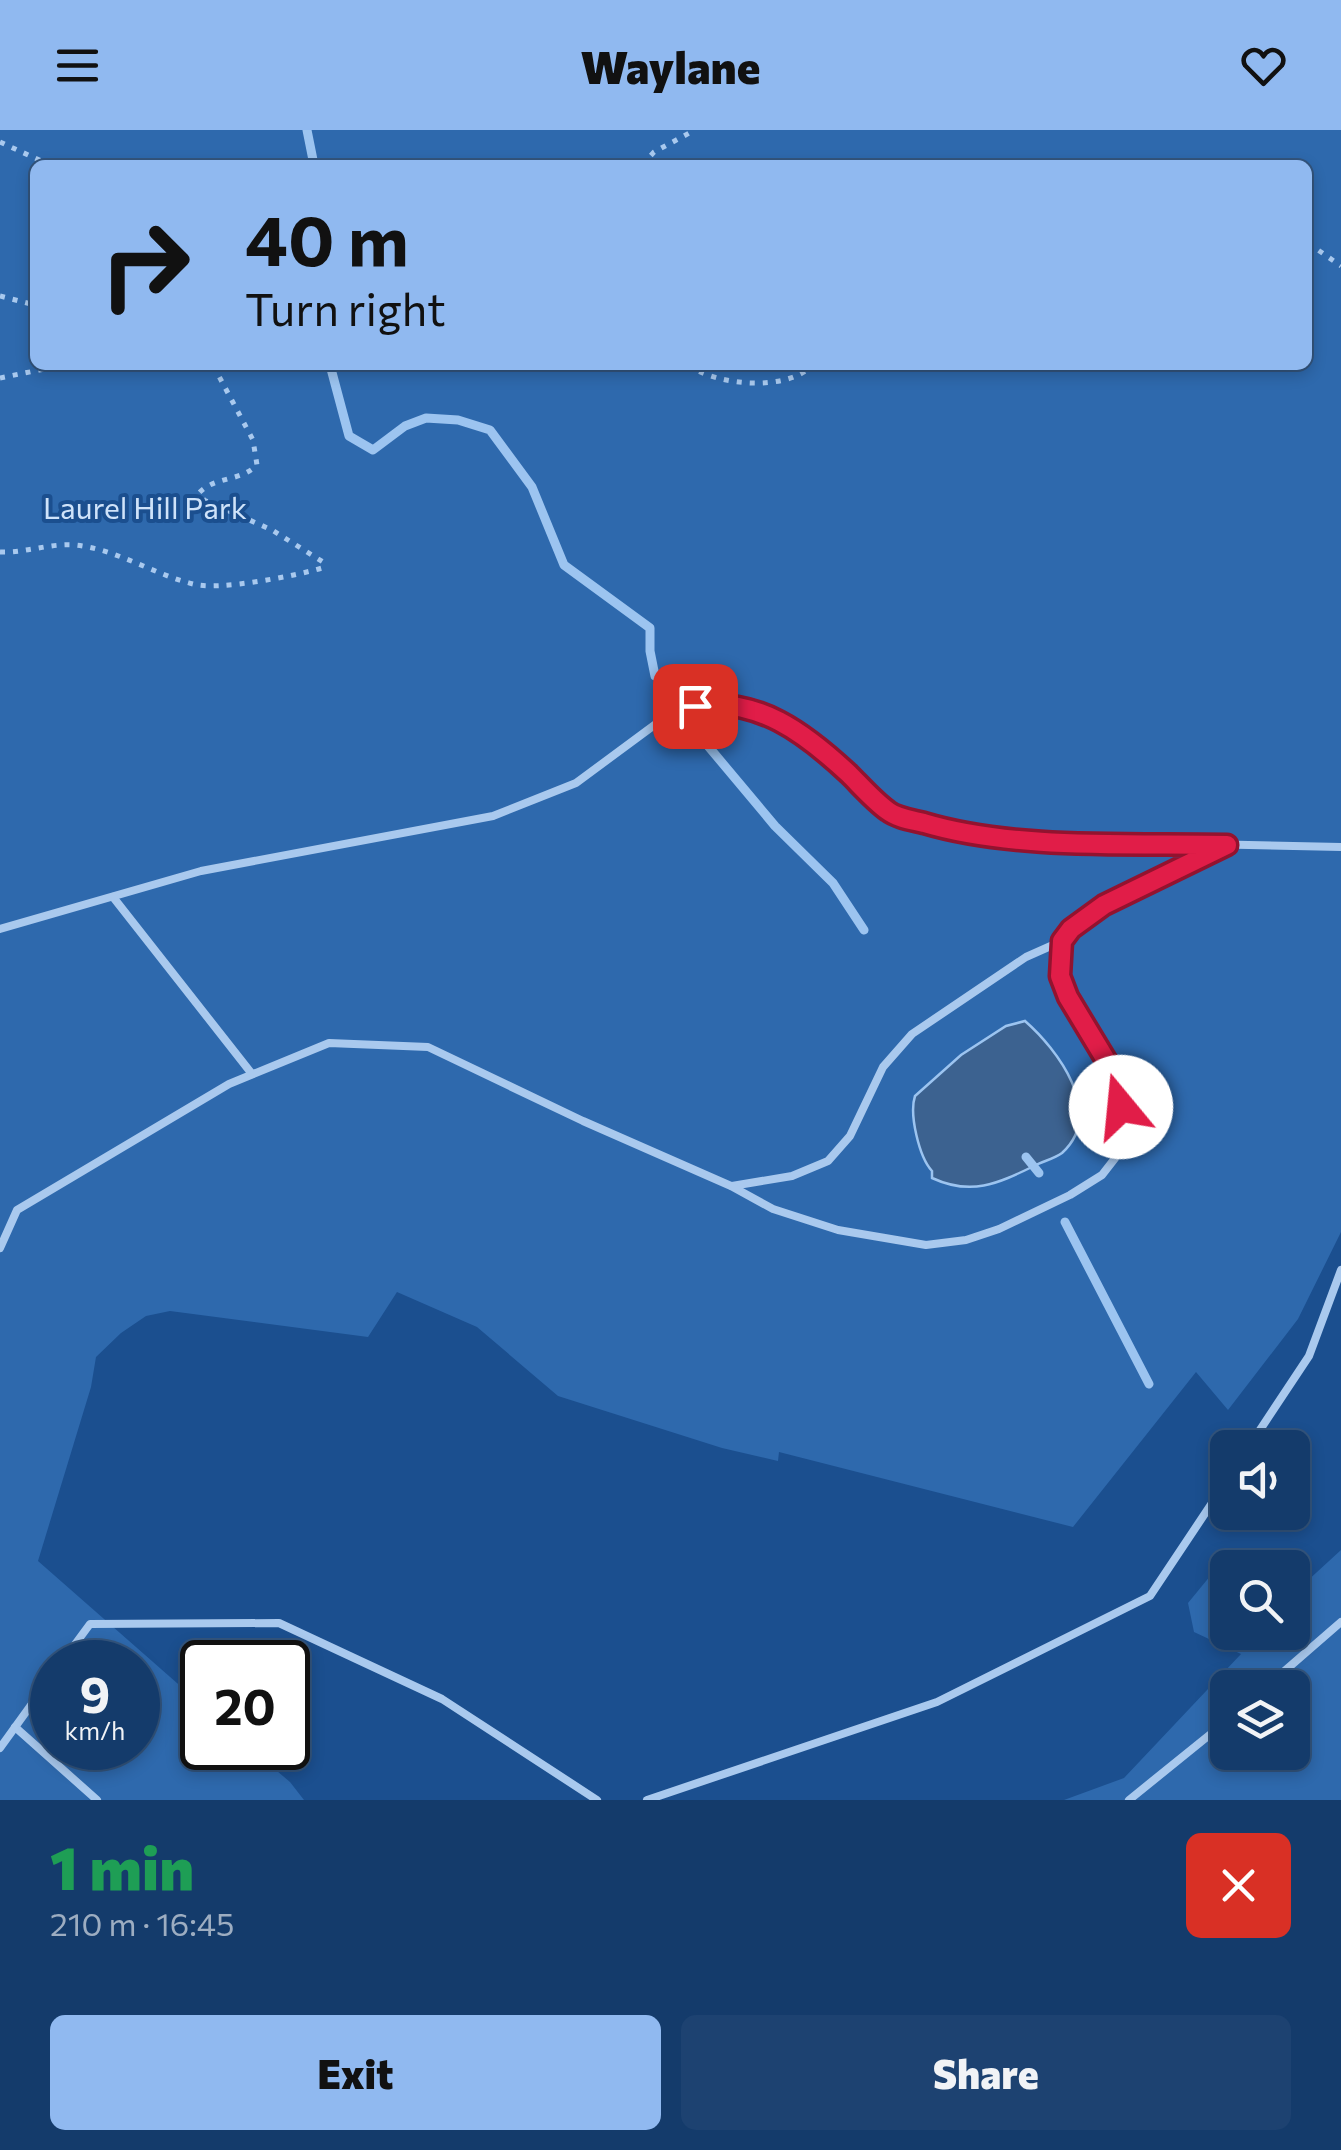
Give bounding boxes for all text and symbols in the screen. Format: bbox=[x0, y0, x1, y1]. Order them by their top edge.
icon: menu bbox=[50, 38, 105, 93]
text: Waylane bbox=[581, 38, 760, 93]
icon: heart bbox=[1236, 38, 1291, 93]
text: 40 m bbox=[245, 195, 409, 280]
icon: right bbox=[80, 200, 210, 330]
text: Turn right bbox=[245, 280, 446, 335]
park label: Laurel Hill Park bbox=[43, 488, 247, 525]
pin bbox=[653, 664, 738, 749]
icon: arrive bbox=[668, 679, 723, 734]
position arrow bbox=[1069, 1055, 1173, 1159]
map controls bbox=[1210, 1430, 1310, 1770]
button: sound bbox=[1210, 1430, 1310, 1530]
button: search bbox=[1210, 1550, 1310, 1650]
speed limit sign: 20 bbox=[180, 1640, 310, 1770]
text: 9 bbox=[80, 1662, 110, 1723]
button: layers bbox=[1210, 1670, 1310, 1770]
text: km/h bbox=[65, 1715, 125, 1745]
text: 1 min bbox=[50, 1829, 194, 1902]
button: close bbox=[1186, 1833, 1291, 1938]
text: 210 m · 16:45 bbox=[50, 1903, 234, 1943]
button: Exit bbox=[50, 2015, 661, 2130]
button: Share bbox=[681, 2015, 1291, 2130]

